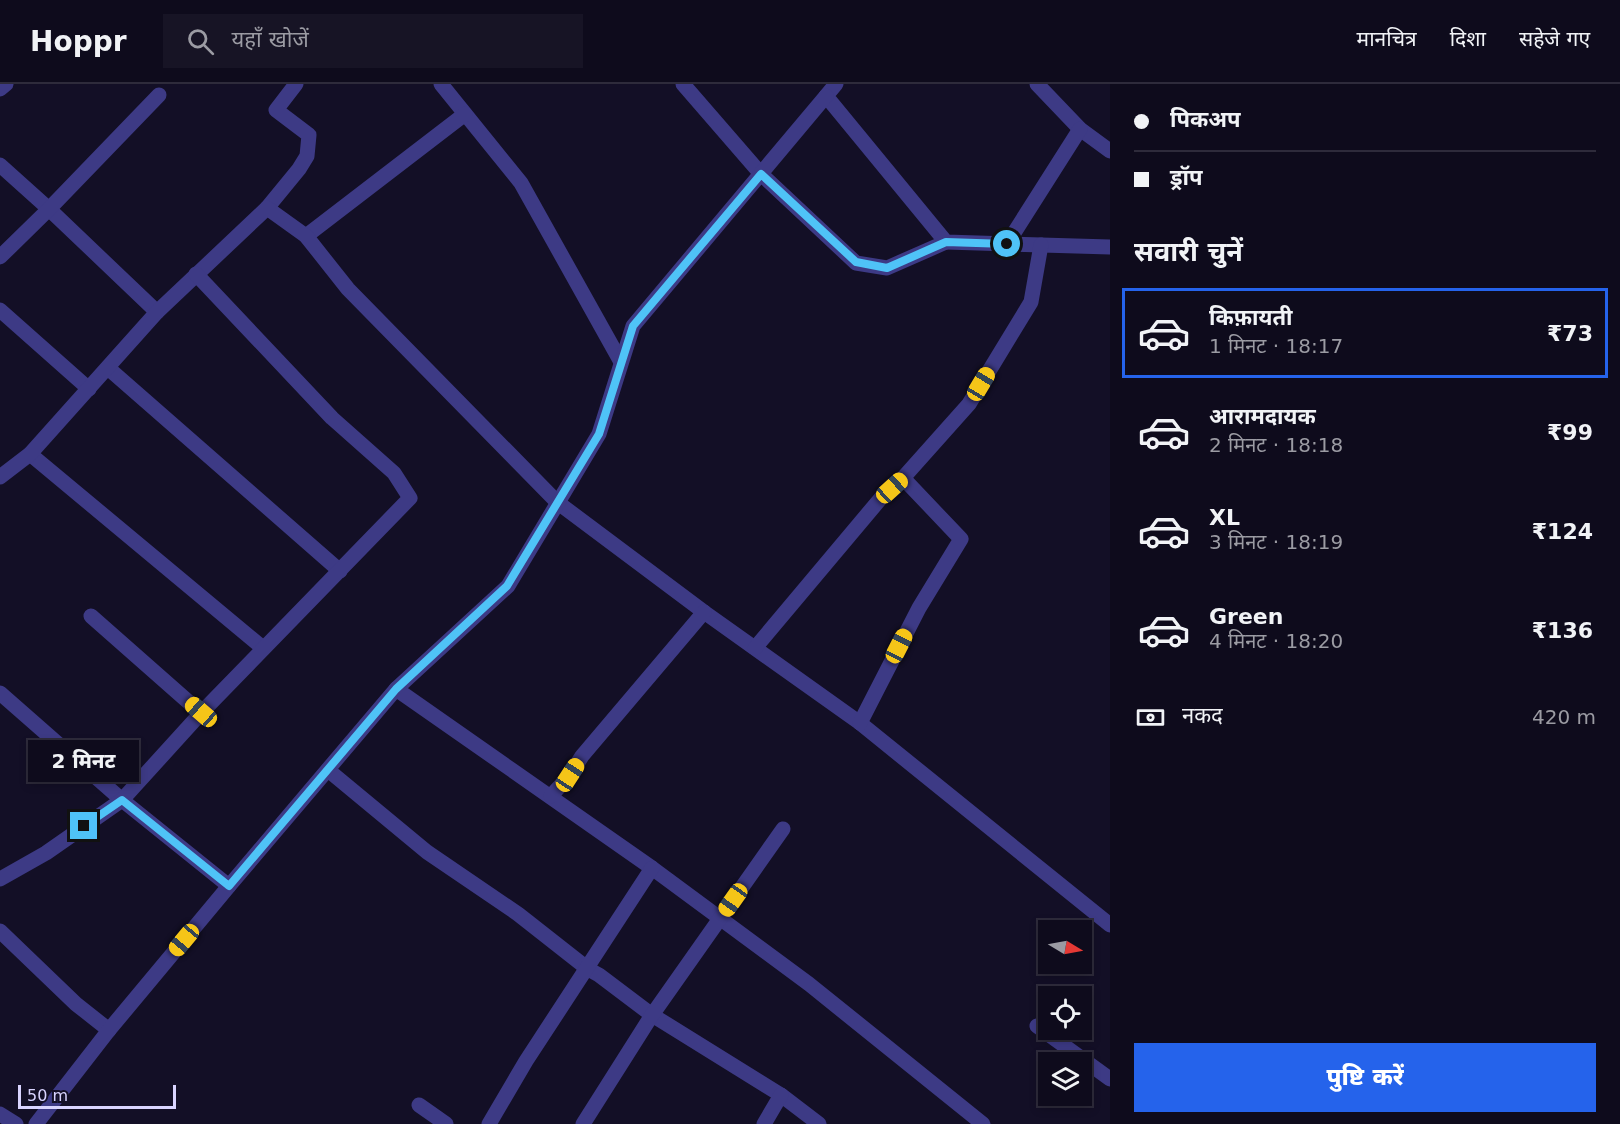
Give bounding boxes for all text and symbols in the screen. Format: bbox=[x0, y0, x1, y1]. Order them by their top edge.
search box bbox=[163, 14, 583, 68]
text: Hoppr bbox=[30, 25, 127, 58]
icon: search bbox=[184, 25, 217, 58]
text: यहाँ खोजें bbox=[232, 27, 309, 52]
text: मानचित्र bbox=[1357, 27, 1417, 51]
text: दिशा bbox=[1450, 27, 1486, 51]
text: सहेजे गए bbox=[1519, 27, 1590, 51]
text: पिकअप bbox=[1170, 107, 1241, 132]
text: ड्रॉप bbox=[1170, 165, 1203, 190]
route start bbox=[993, 230, 1020, 257]
text: सवारी चुनें bbox=[1134, 236, 1243, 267]
text: किफ़ायती bbox=[1209, 305, 1293, 330]
icon: car bbox=[1137, 306, 1191, 360]
text: ₹73 bbox=[1547, 321, 1593, 346]
text: 1 मिनट · 18:17 bbox=[1209, 334, 1343, 358]
car bbox=[964, 364, 998, 404]
text: आरामदायक bbox=[1209, 404, 1316, 429]
icon: car bbox=[1137, 405, 1191, 459]
text: ₹99 bbox=[1547, 420, 1593, 445]
text: 2 मिनट · 18:18 bbox=[1209, 433, 1343, 457]
car bbox=[873, 469, 911, 507]
icon: car bbox=[1137, 504, 1191, 558]
text: XL bbox=[1209, 505, 1240, 530]
text: ₹124 bbox=[1532, 519, 1593, 544]
text: 3 मिनट · 18:19 bbox=[1209, 530, 1343, 554]
icon: car bbox=[1137, 603, 1191, 657]
text: Green bbox=[1209, 604, 1283, 629]
text: ₹136 bbox=[1532, 618, 1593, 643]
car bbox=[883, 626, 915, 666]
text: 4 मिनट · 18:20 bbox=[1209, 629, 1343, 653]
car bbox=[182, 693, 220, 731]
icon: cash bbox=[1134, 701, 1167, 734]
text: नकद bbox=[1182, 703, 1223, 728]
text: 420 m bbox=[1532, 705, 1596, 729]
callout: 2 मिनट bbox=[28, 739, 140, 781]
text: 2 मिनट bbox=[52, 749, 115, 773]
car bbox=[553, 755, 587, 795]
route end bbox=[70, 812, 97, 839]
car bbox=[715, 880, 751, 920]
car bbox=[166, 920, 202, 960]
north arrow bbox=[1038, 920, 1092, 974]
map controls bbox=[1038, 920, 1092, 1106]
button: locate bbox=[1038, 986, 1092, 1040]
button: पुष्टि करें bbox=[1134, 1043, 1596, 1112]
button: layers bbox=[1038, 1052, 1092, 1106]
scale bar bbox=[18, 1082, 176, 1110]
text: 50 m bbox=[27, 1086, 68, 1105]

